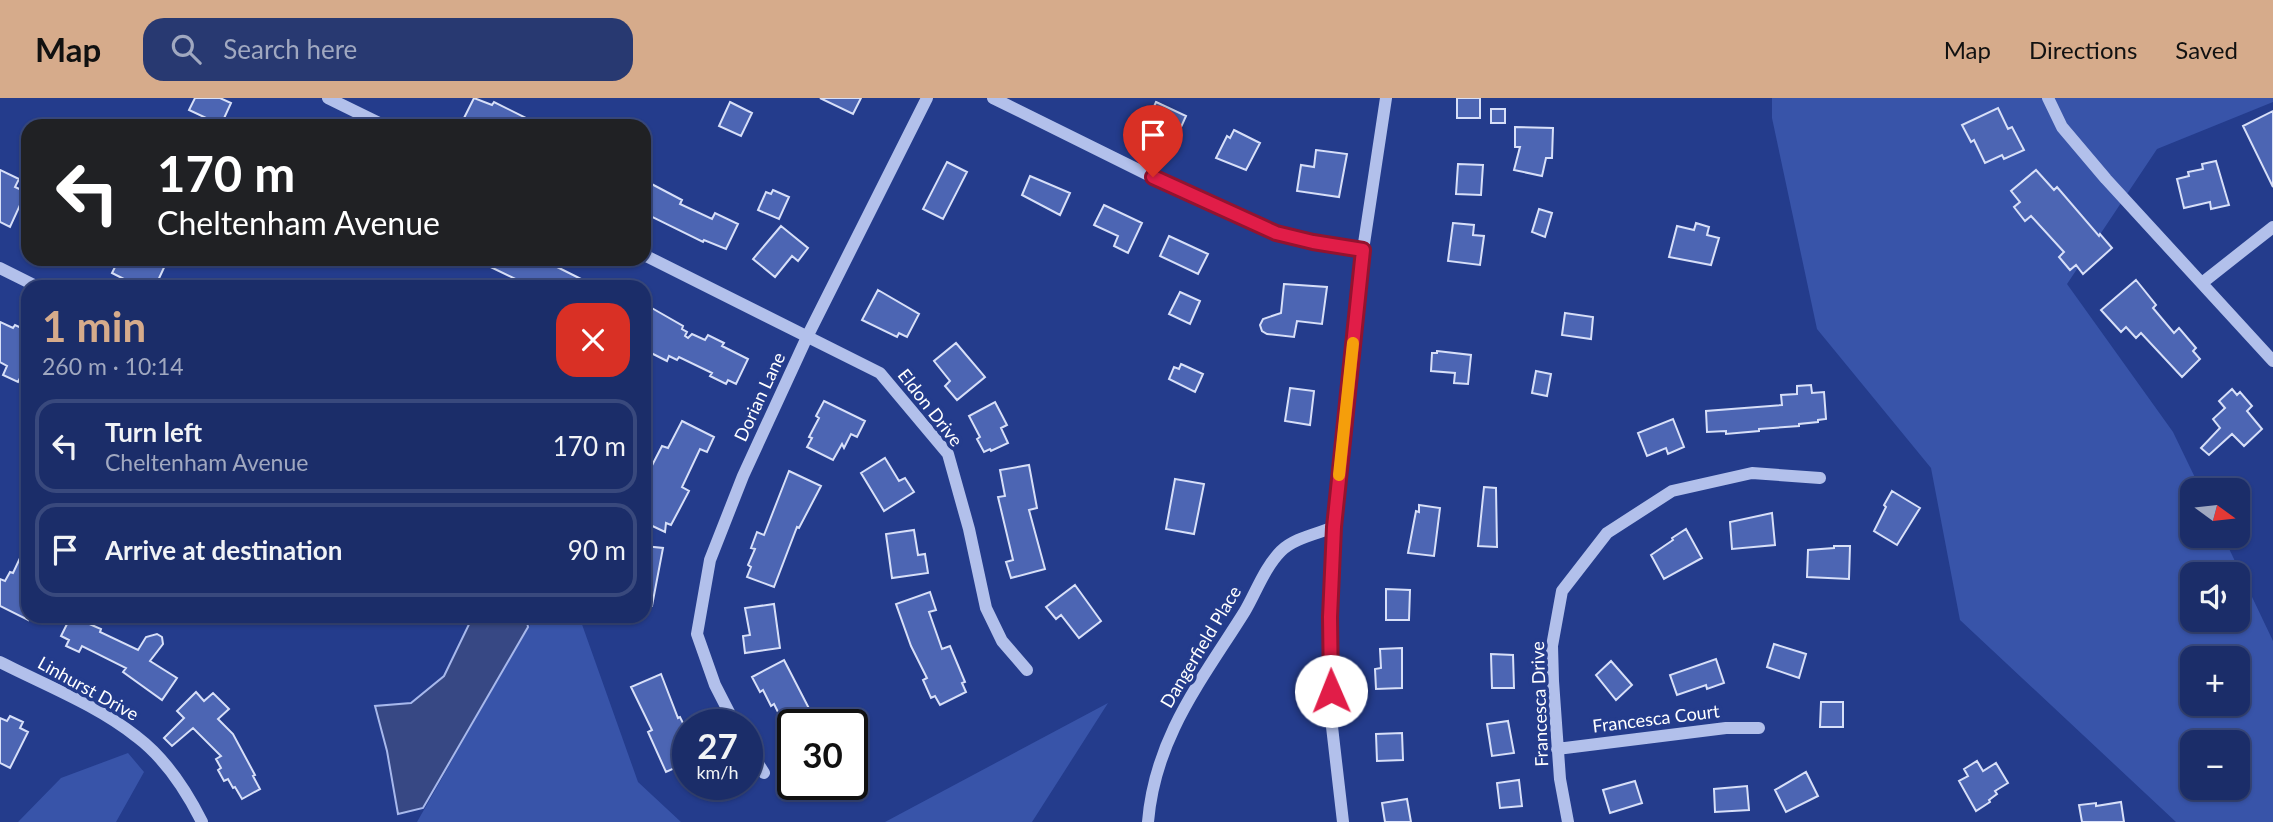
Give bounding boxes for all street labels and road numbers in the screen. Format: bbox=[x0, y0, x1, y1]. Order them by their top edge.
street label: Dorian Lane bbox=[729, 348, 789, 445]
street label: Eldon Drive bbox=[894, 364, 968, 451]
street label: Dangerfield Place bbox=[1155, 582, 1245, 711]
street label: Francesca Drive bbox=[1526, 641, 1552, 767]
street label: Linhurst Drive bbox=[34, 651, 143, 725]
street label: Francesca Court bbox=[1591, 699, 1721, 737]

